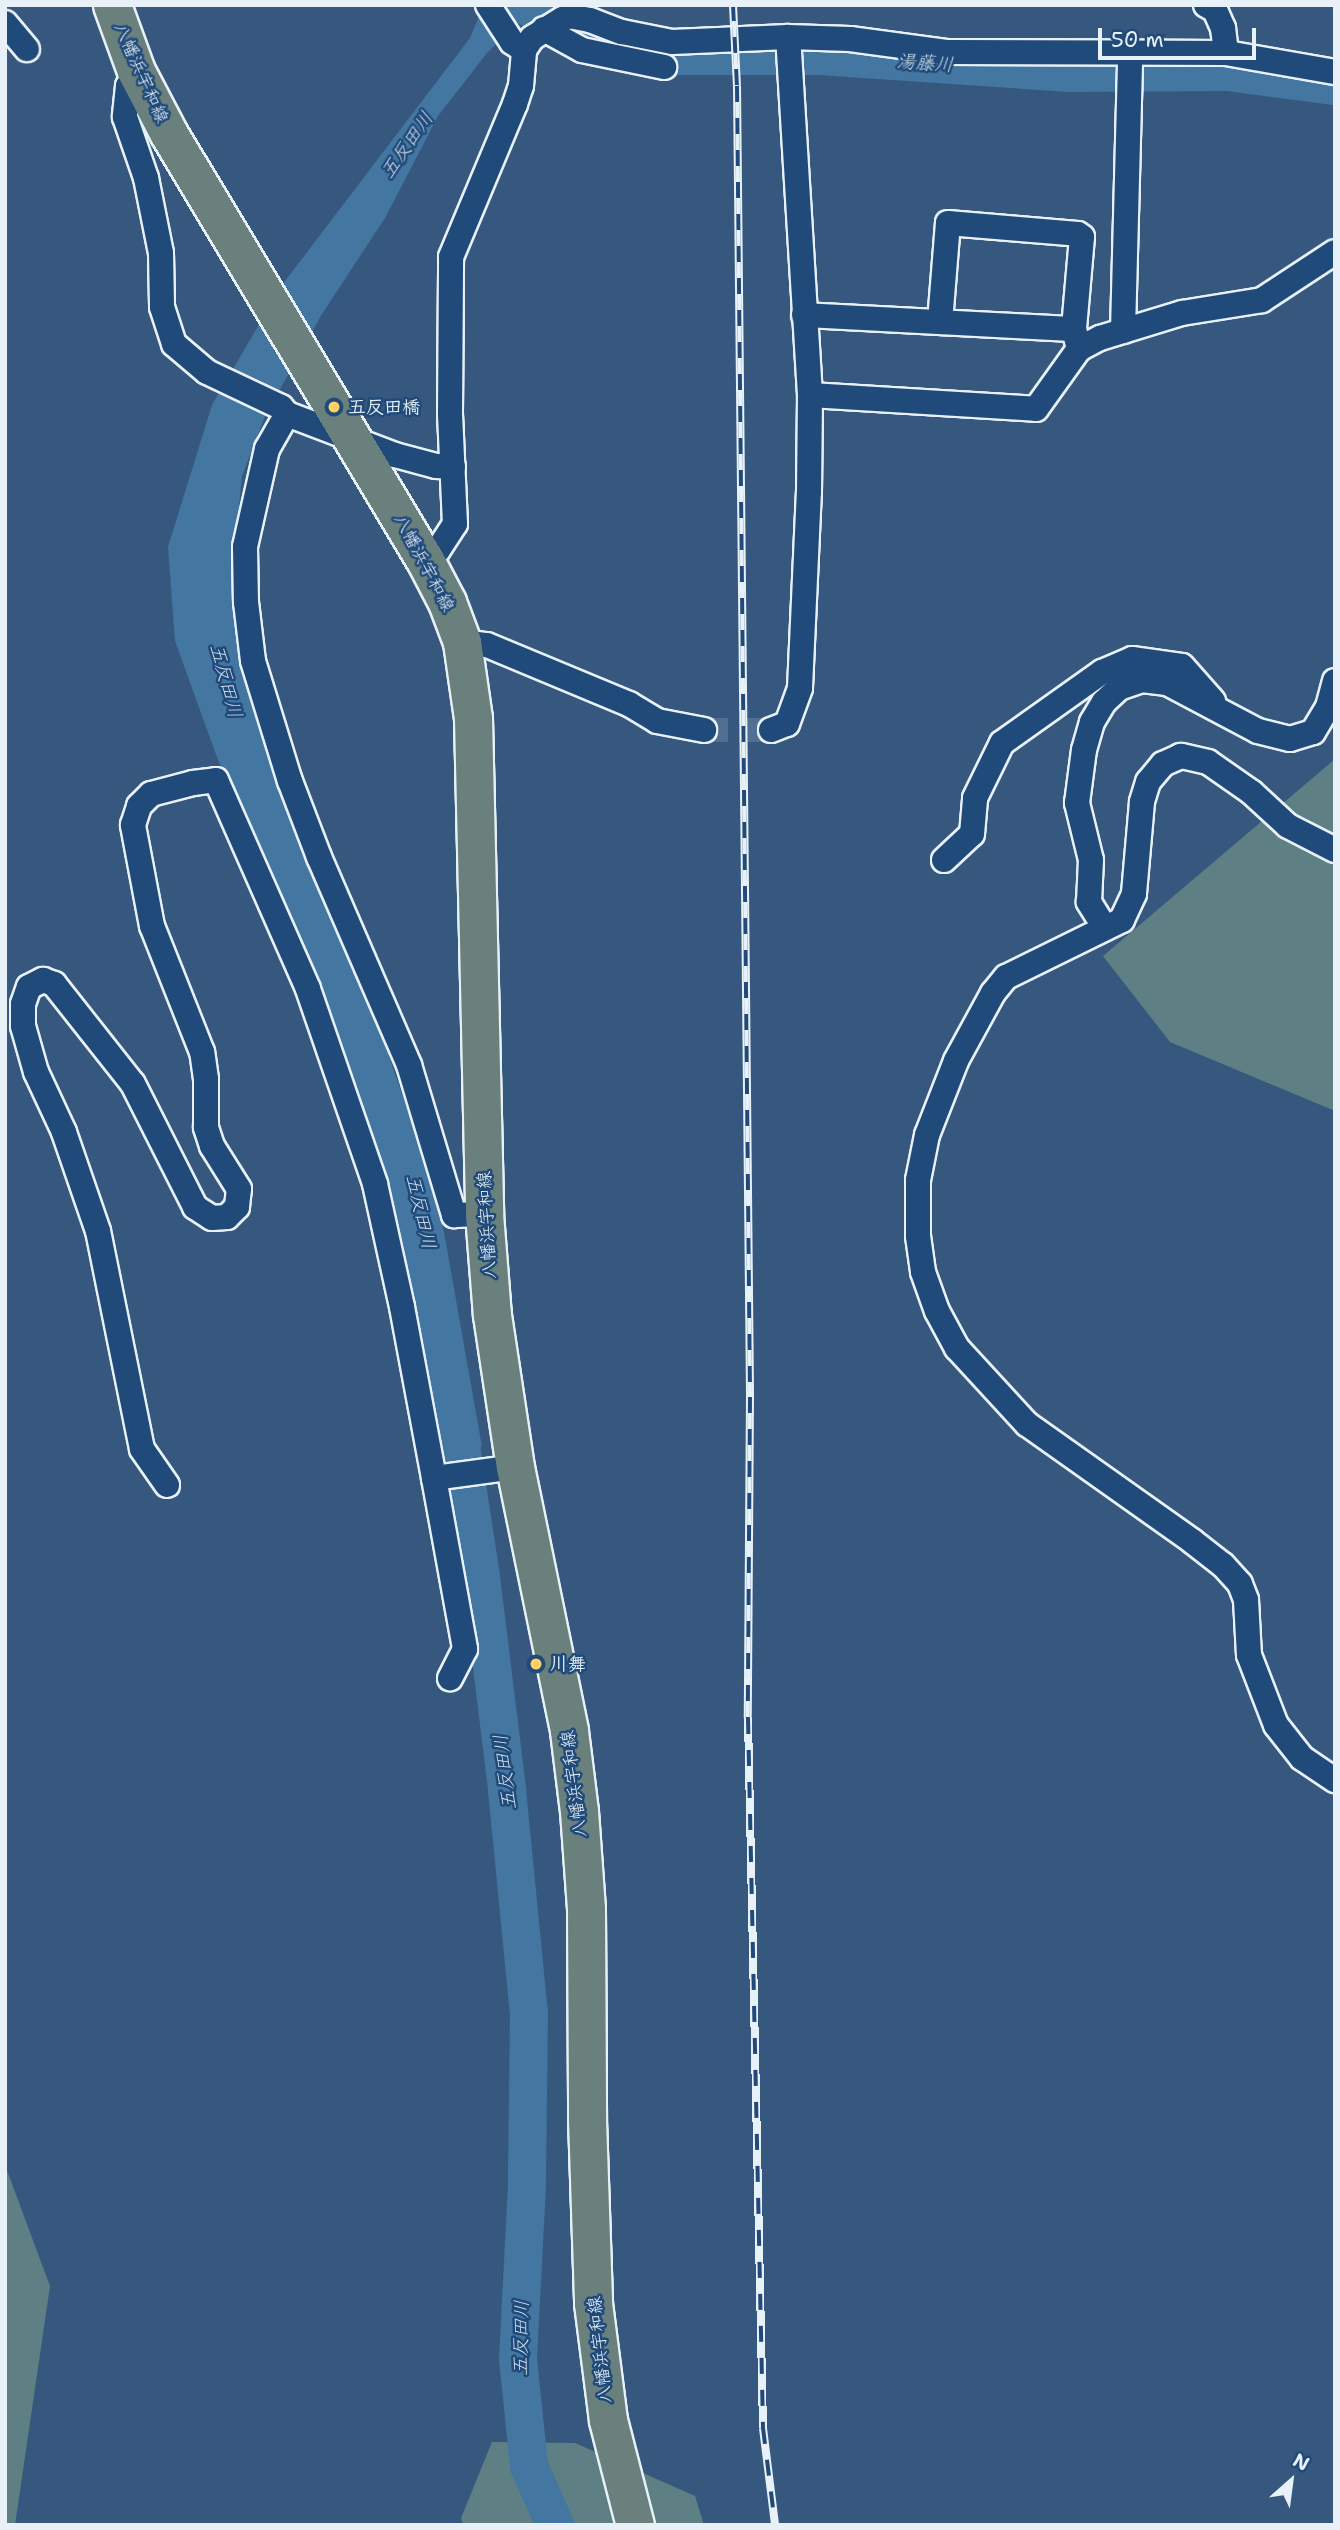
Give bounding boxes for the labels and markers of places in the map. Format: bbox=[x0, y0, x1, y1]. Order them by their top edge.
place label: 五反田橋 bbox=[348, 396, 420, 418]
marker: 五反田橋 bbox=[326, 399, 342, 415]
place label: 川舞 bbox=[550, 1653, 586, 1675]
marker: 川舞 bbox=[528, 1656, 544, 1672]

